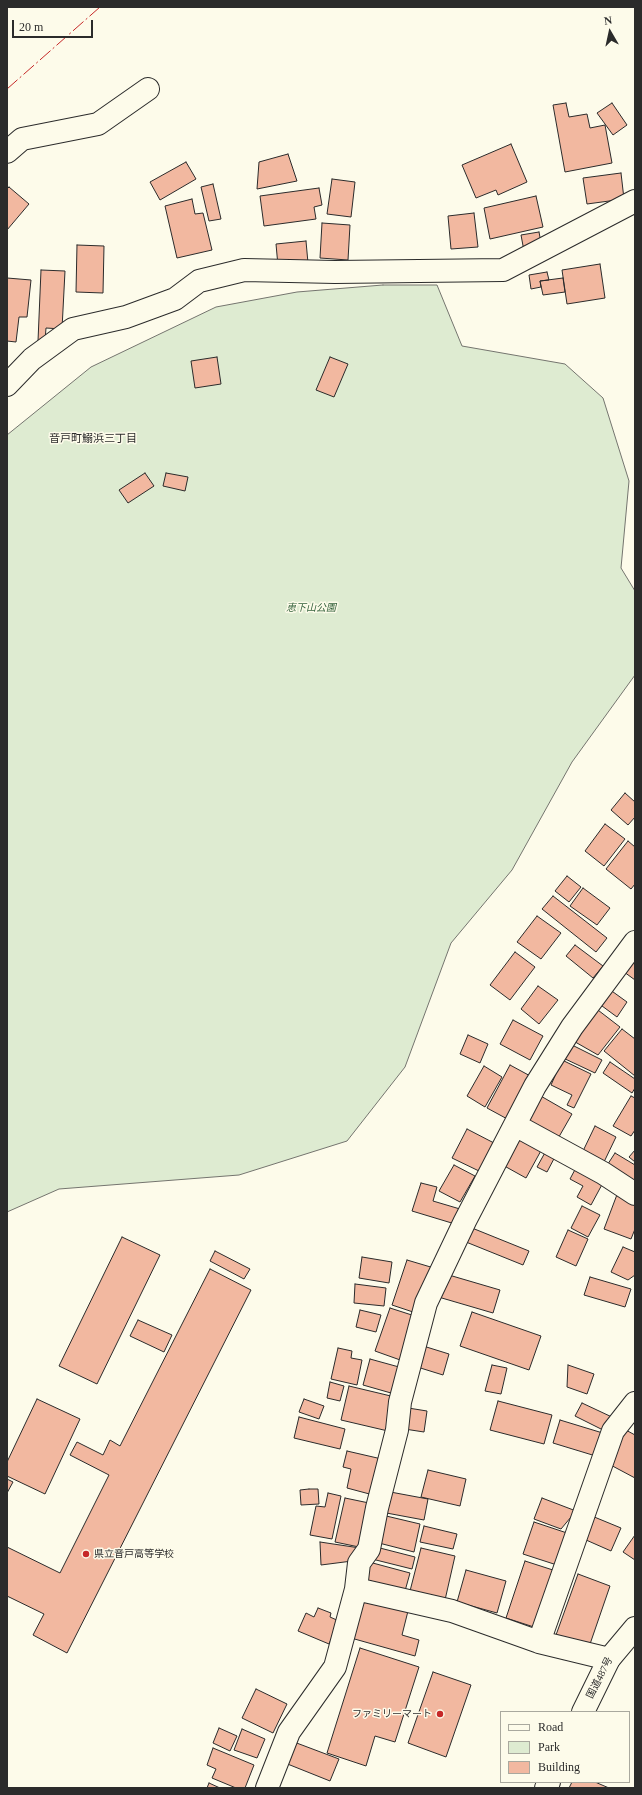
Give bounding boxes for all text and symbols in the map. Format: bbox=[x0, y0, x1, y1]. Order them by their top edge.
scale bar bbox=[14, 12, 95, 38]
north arrow bbox=[590, 12, 630, 52]
text: N bbox=[603, 14, 613, 27]
text: 20 m bbox=[19, 20, 43, 34]
district label: 音戸町鰯浜三丁目 bbox=[49, 432, 137, 446]
park label: 恵下山公園 bbox=[286, 602, 336, 614]
place label: 県立音戸高等学校 bbox=[94, 1548, 174, 1560]
marker: 県立音戸高等学校 bbox=[81, 1549, 91, 1559]
street label: 国道487号 bbox=[584, 1655, 616, 1701]
place label: ファミリーマート bbox=[352, 1708, 432, 1720]
marker: ファミリーマート bbox=[435, 1709, 445, 1719]
legend bbox=[500, 1711, 630, 1783]
text: Road bbox=[538, 1720, 563, 1734]
text: Park bbox=[538, 1740, 560, 1754]
text: Building bbox=[538, 1760, 580, 1774]

